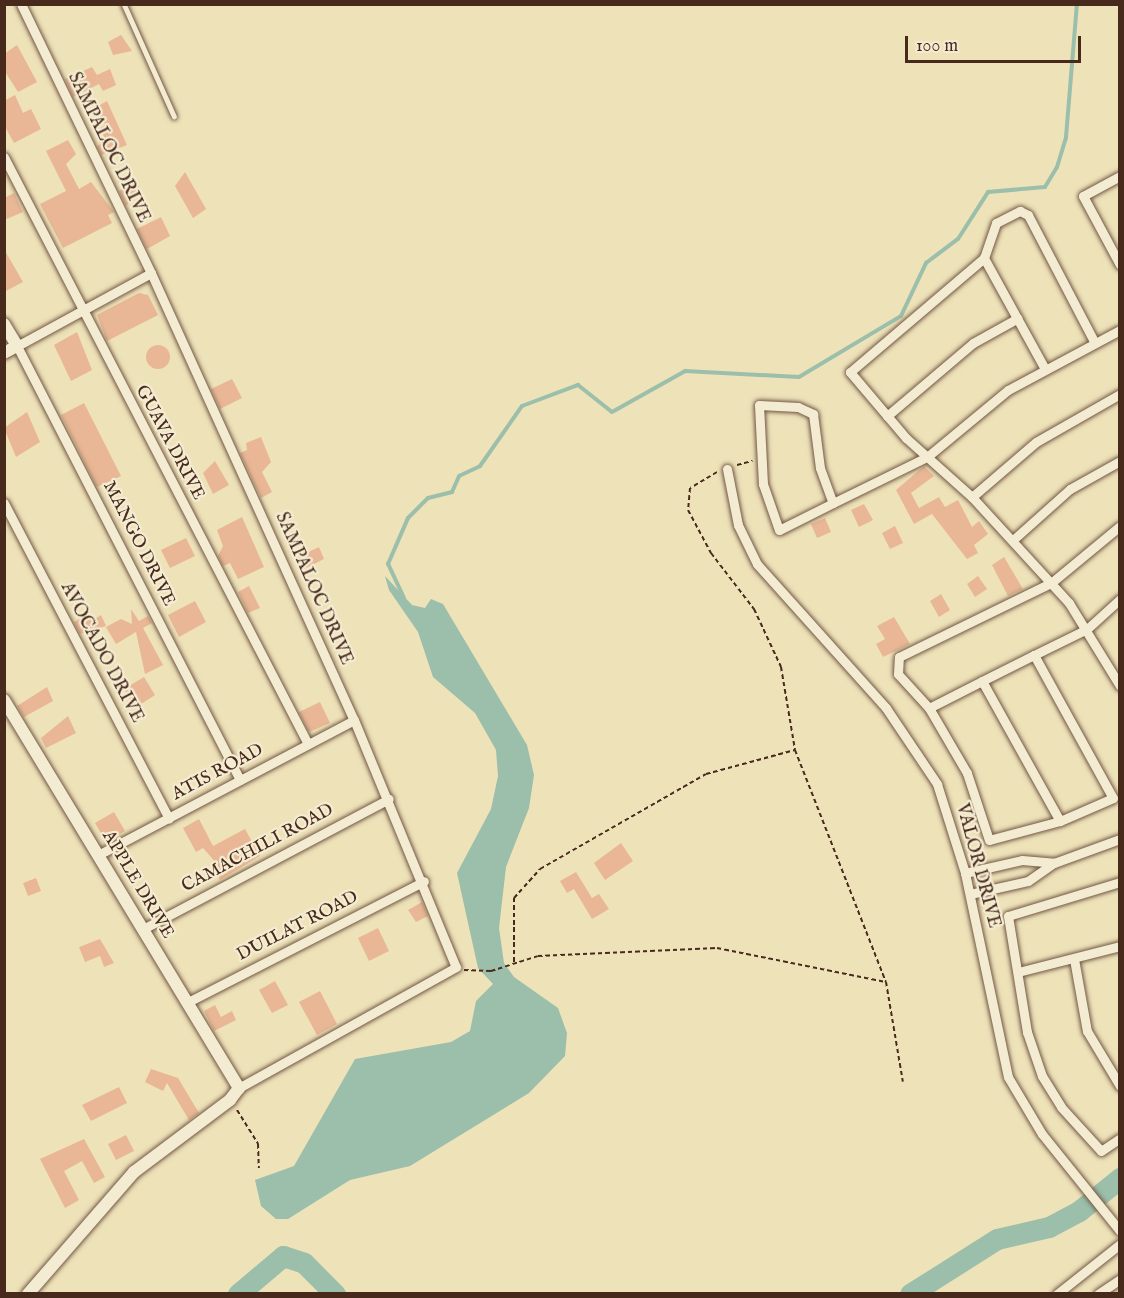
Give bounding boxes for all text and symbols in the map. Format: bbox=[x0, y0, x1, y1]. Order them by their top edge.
scale bar bbox=[908, 24, 1084, 62]
text: 100 m bbox=[916, 35, 958, 58]
street label: SAMPALOC DRIVE bbox=[62, 69, 154, 227]
street label: GUAVA DRIVE bbox=[130, 382, 208, 504]
street label: MANGO DRIVE bbox=[97, 478, 179, 610]
street label: SAMPALOC DRIVE bbox=[270, 509, 356, 669]
street label: AVOCADO DRIVE bbox=[55, 579, 147, 727]
street label: ATIS ROAD bbox=[169, 740, 267, 806]
street label: CAMACHILI ROAD bbox=[178, 800, 338, 898]
street label: VALOR DRIVE bbox=[950, 801, 1004, 931]
street label: APPLE DRIVE bbox=[96, 827, 178, 943]
street label: DUILAT ROAD bbox=[234, 887, 362, 967]

